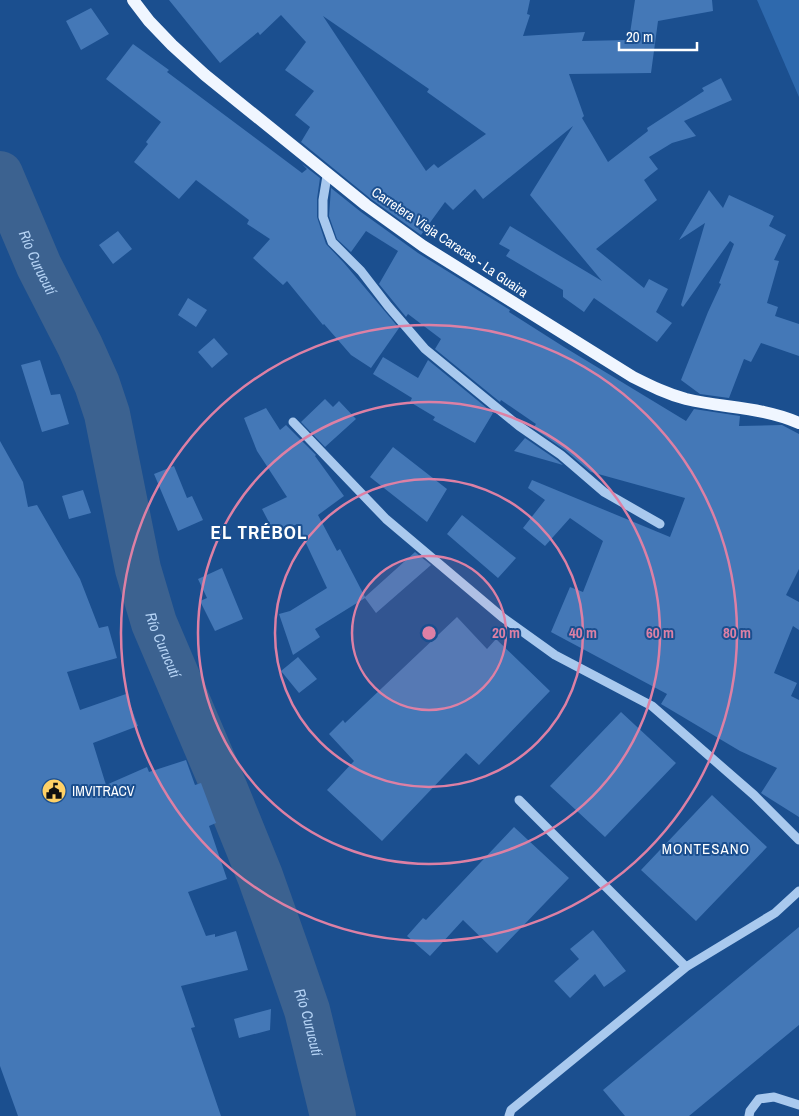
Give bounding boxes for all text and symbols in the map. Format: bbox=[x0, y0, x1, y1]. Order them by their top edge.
scale bar bbox=[619, 20, 696, 52]
text: 20 m bbox=[626, 26, 653, 47]
street label: Carretera Vieja Caracas - La Guaira bbox=[368, 183, 532, 301]
water label: Río Curucutí bbox=[14, 226, 63, 299]
district label: EL TRÉBOL bbox=[210, 519, 308, 545]
water label: Río Curucutí bbox=[141, 609, 187, 682]
text: 20 m bbox=[492, 622, 520, 643]
text: 40 m bbox=[569, 622, 597, 643]
text: 60 m bbox=[646, 622, 674, 643]
text: 80 m bbox=[723, 622, 751, 643]
centre of rings bbox=[420, 624, 438, 642]
public building icon: IMVITRACV bbox=[41, 778, 67, 804]
place label: IMVITRACV bbox=[72, 782, 135, 800]
district label: MONTESANO bbox=[662, 838, 750, 859]
water label: Río Curucutí bbox=[290, 985, 329, 1059]

